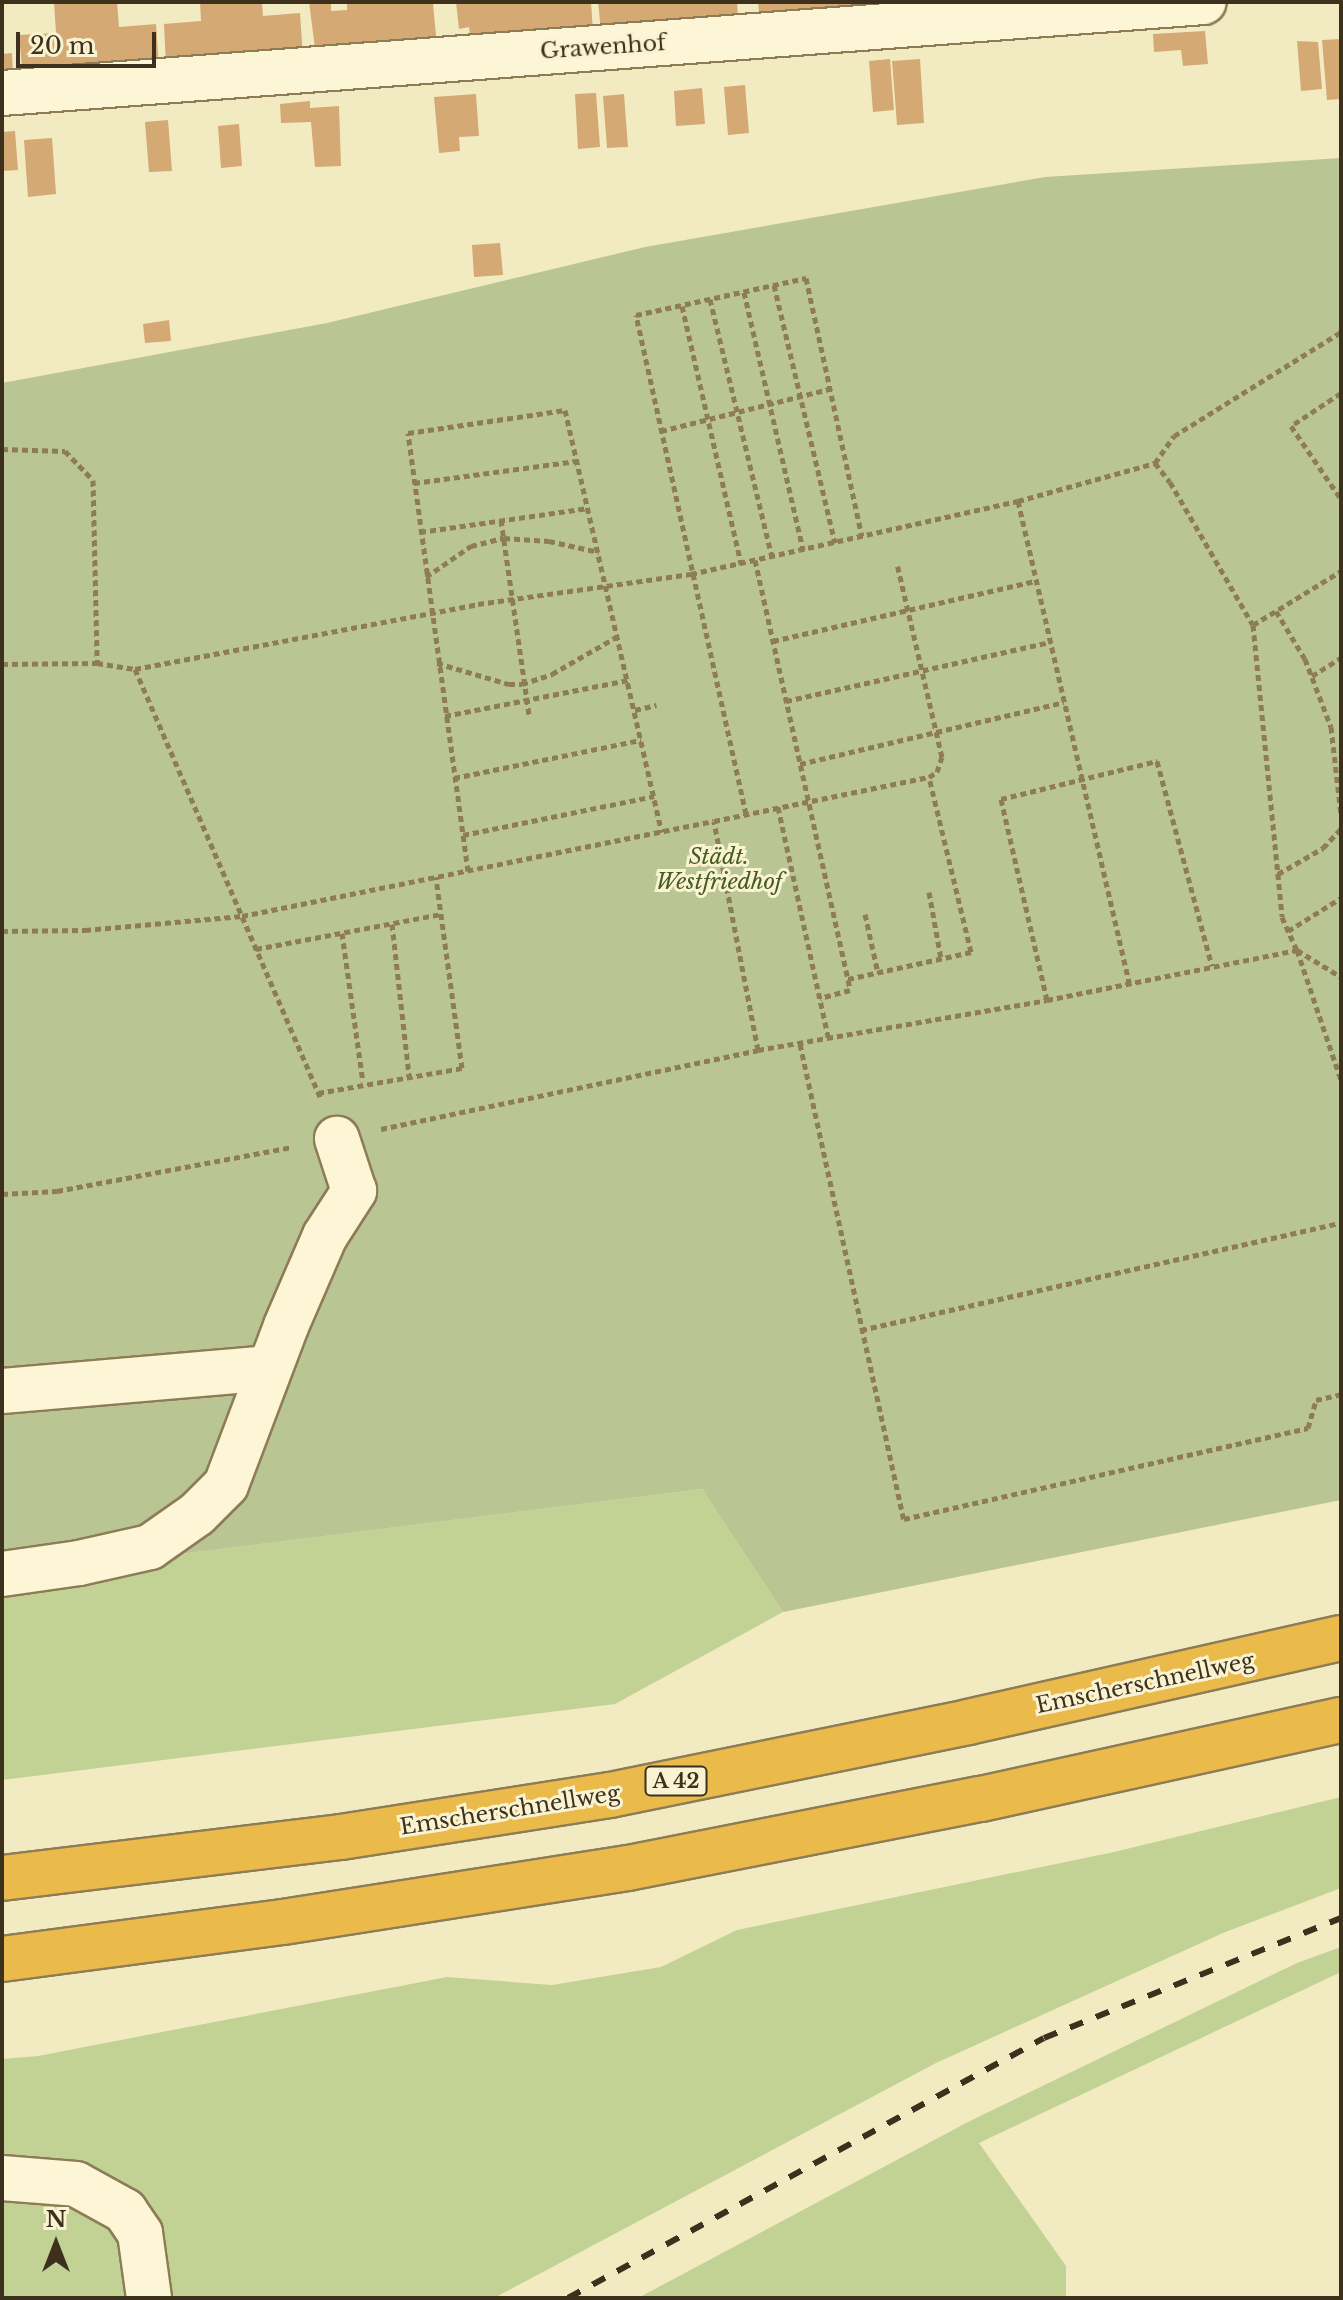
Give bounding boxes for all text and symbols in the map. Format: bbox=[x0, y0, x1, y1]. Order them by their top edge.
scale bar bbox=[20, 16, 160, 66]
street label: Grawenhof bbox=[539, 29, 667, 65]
text: 20 m bbox=[30, 31, 95, 60]
park label: Städt. Westfriedhof bbox=[656, 843, 782, 894]
street label: Emscherschnellweg bbox=[1033, 1647, 1257, 1719]
road number: A 42 bbox=[644, 1765, 708, 1797]
street label: Emscherschnellweg bbox=[398, 1780, 622, 1840]
north arrow bbox=[16, 2204, 96, 2284]
text: N bbox=[46, 2206, 66, 2233]

